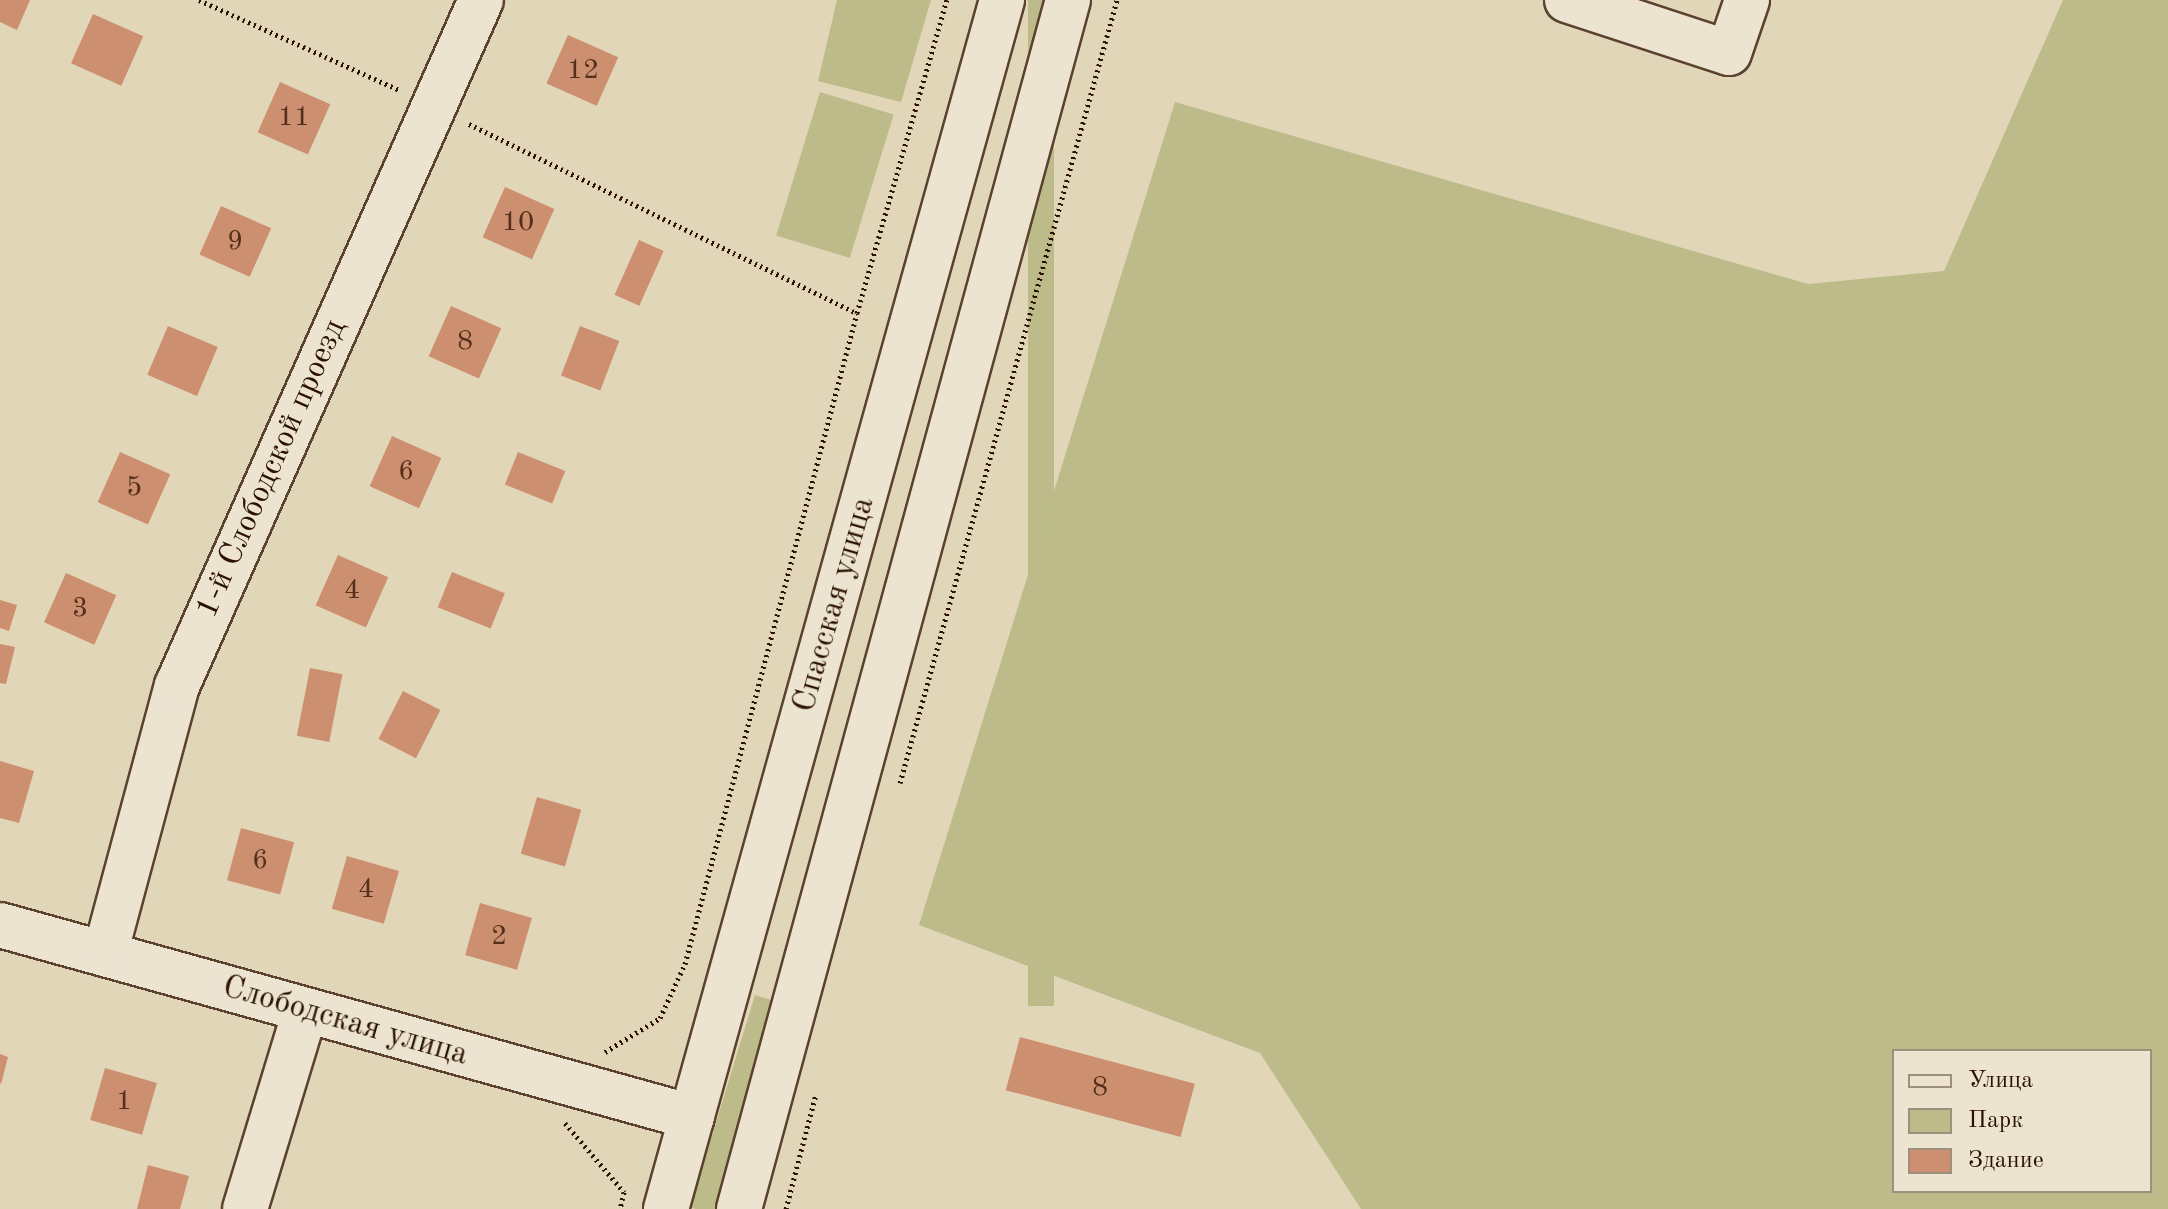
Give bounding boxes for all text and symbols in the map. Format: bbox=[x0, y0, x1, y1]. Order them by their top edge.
house number: 12 bbox=[567, 54, 599, 88]
house number: 11 bbox=[278, 101, 310, 135]
house number: 10 bbox=[502, 206, 534, 240]
house number: 9 bbox=[227, 225, 243, 259]
street label: 1-й Слободской проезд bbox=[189, 314, 355, 624]
house number: 8 bbox=[457, 325, 473, 359]
house number: 6 bbox=[398, 455, 414, 489]
house number: 5 bbox=[126, 471, 142, 505]
street label: Спасская улица bbox=[786, 493, 884, 717]
house number: 4 bbox=[344, 574, 360, 608]
house number: 3 bbox=[72, 592, 88, 626]
house number: 6 bbox=[252, 844, 268, 878]
house number: 4 bbox=[358, 873, 374, 907]
house number: 2 bbox=[491, 920, 507, 954]
street label: Слободская улица bbox=[218, 969, 472, 1075]
legend bbox=[1892, 1049, 2152, 1193]
text: Улица bbox=[1968, 1069, 2033, 1093]
house number: 8 bbox=[1092, 1071, 1108, 1105]
house number: 1 bbox=[116, 1085, 132, 1119]
text: Парк bbox=[1968, 1109, 2023, 1133]
text: Здание bbox=[1968, 1149, 2044, 1173]

